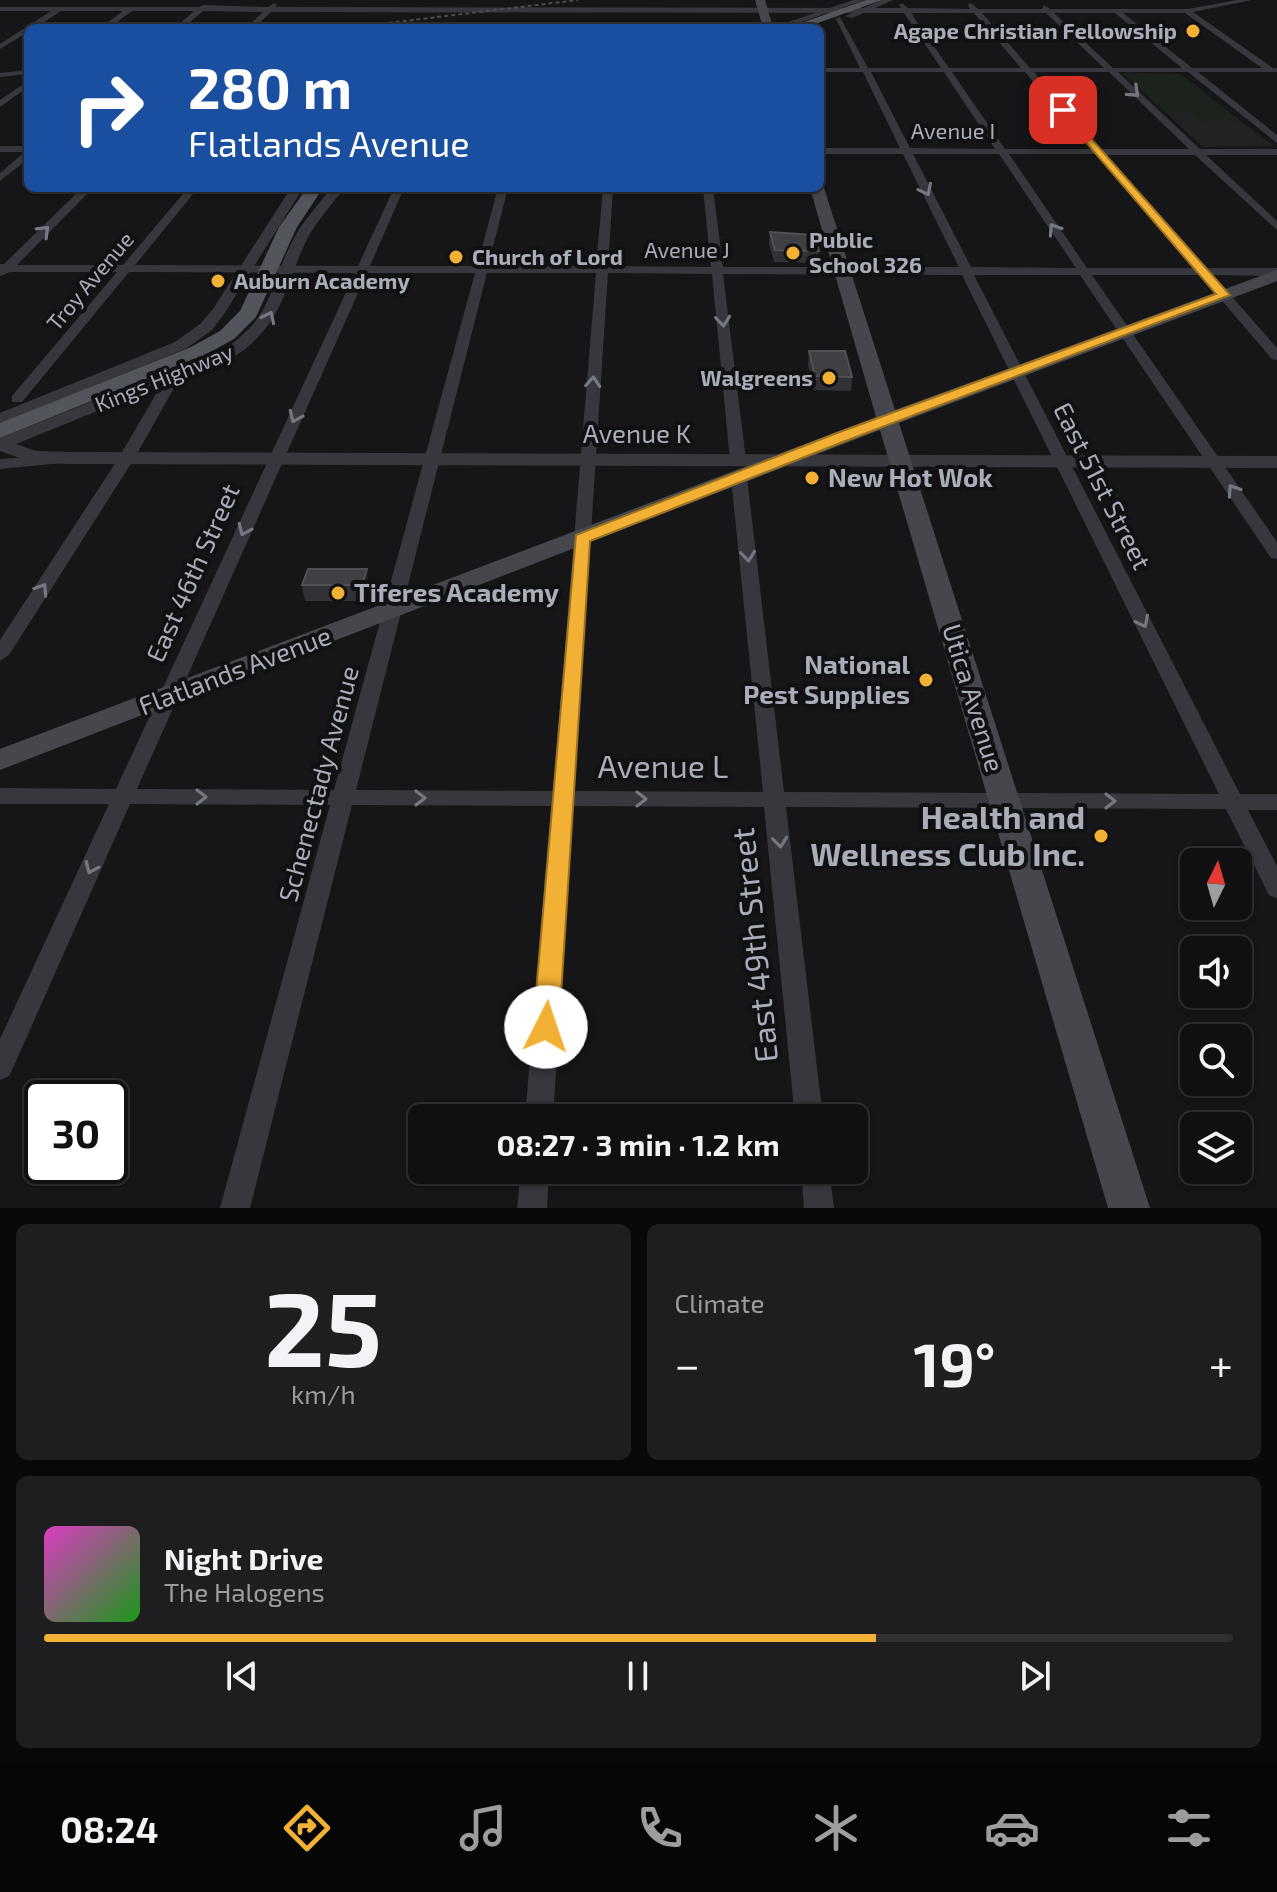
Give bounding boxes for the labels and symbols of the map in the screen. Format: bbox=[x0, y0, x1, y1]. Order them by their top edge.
place label: Agape Christian Fellowship bbox=[894, 17, 1177, 43]
marker: Agape Christian Fellowship bbox=[1184, 22, 1202, 40]
pin bbox=[1029, 76, 1097, 144]
one-way arrow bbox=[1124, 83, 1139, 97]
street label: Avenue I bbox=[911, 117, 995, 143]
one-way arrow bbox=[917, 181, 932, 196]
one-way arrow bbox=[1049, 224, 1064, 238]
one-way arrow bbox=[35, 226, 49, 241]
street label: Troy Avenue bbox=[40, 226, 138, 335]
place label: Public School 326 bbox=[809, 226, 922, 277]
street label: Avenue J bbox=[644, 236, 730, 262]
place label: Church of Lord bbox=[472, 243, 623, 269]
marker: Public School 326 bbox=[784, 244, 802, 262]
marker: Church of Lord bbox=[447, 248, 465, 266]
place label: Auburn Academy bbox=[234, 267, 410, 294]
marker: Auburn Academy bbox=[209, 272, 227, 290]
one-way arrow bbox=[259, 310, 275, 325]
one-way arrow bbox=[714, 315, 731, 328]
street label: Kings Highway bbox=[91, 337, 237, 417]
place label: Walgreens bbox=[700, 364, 813, 390]
marker: Walgreens bbox=[820, 369, 838, 387]
one-way arrow bbox=[584, 375, 601, 388]
street label: East 51st Street bbox=[1048, 397, 1159, 574]
one-way arrow bbox=[288, 408, 304, 423]
street label: Avenue K bbox=[583, 417, 691, 448]
place label: New Hot Wok bbox=[828, 461, 993, 492]
marker: New Hot Wok bbox=[803, 469, 821, 487]
street label: East 46th Street bbox=[138, 478, 245, 666]
one-way arrow bbox=[1228, 484, 1243, 498]
one-way arrow bbox=[237, 522, 253, 536]
one-way arrow bbox=[739, 549, 756, 563]
place label: Tiferes Academy bbox=[354, 576, 559, 608]
one-way arrow bbox=[33, 584, 48, 598]
marker: Tiferes Academy bbox=[329, 584, 347, 602]
one-way arrow bbox=[1134, 614, 1149, 629]
street label: Flatlands Avenue bbox=[134, 619, 335, 721]
street label: Utica Avenue bbox=[937, 620, 1012, 775]
place label: National Pest Supplies bbox=[743, 648, 910, 709]
street label: Schenectady Avenue bbox=[271, 662, 364, 905]
marker: National Pest Supplies bbox=[917, 671, 935, 689]
street label: Avenue L bbox=[598, 746, 728, 784]
one-way arrow bbox=[195, 788, 208, 806]
one-way arrow bbox=[414, 789, 427, 807]
one-way arrow bbox=[635, 790, 648, 808]
one-way arrow bbox=[1104, 793, 1117, 810]
place label: Health and Wellness Club Inc. bbox=[810, 797, 1085, 872]
street label: East 49th Street bbox=[722, 826, 784, 1065]
marker: Health and Wellness Club Inc. bbox=[1092, 827, 1110, 845]
one-way arrow bbox=[771, 836, 788, 849]
north arrow bbox=[1180, 848, 1252, 920]
one-way arrow bbox=[84, 860, 100, 874]
position arrow bbox=[504, 985, 588, 1069]
speed limit sign: 30 bbox=[24, 1080, 128, 1184]

